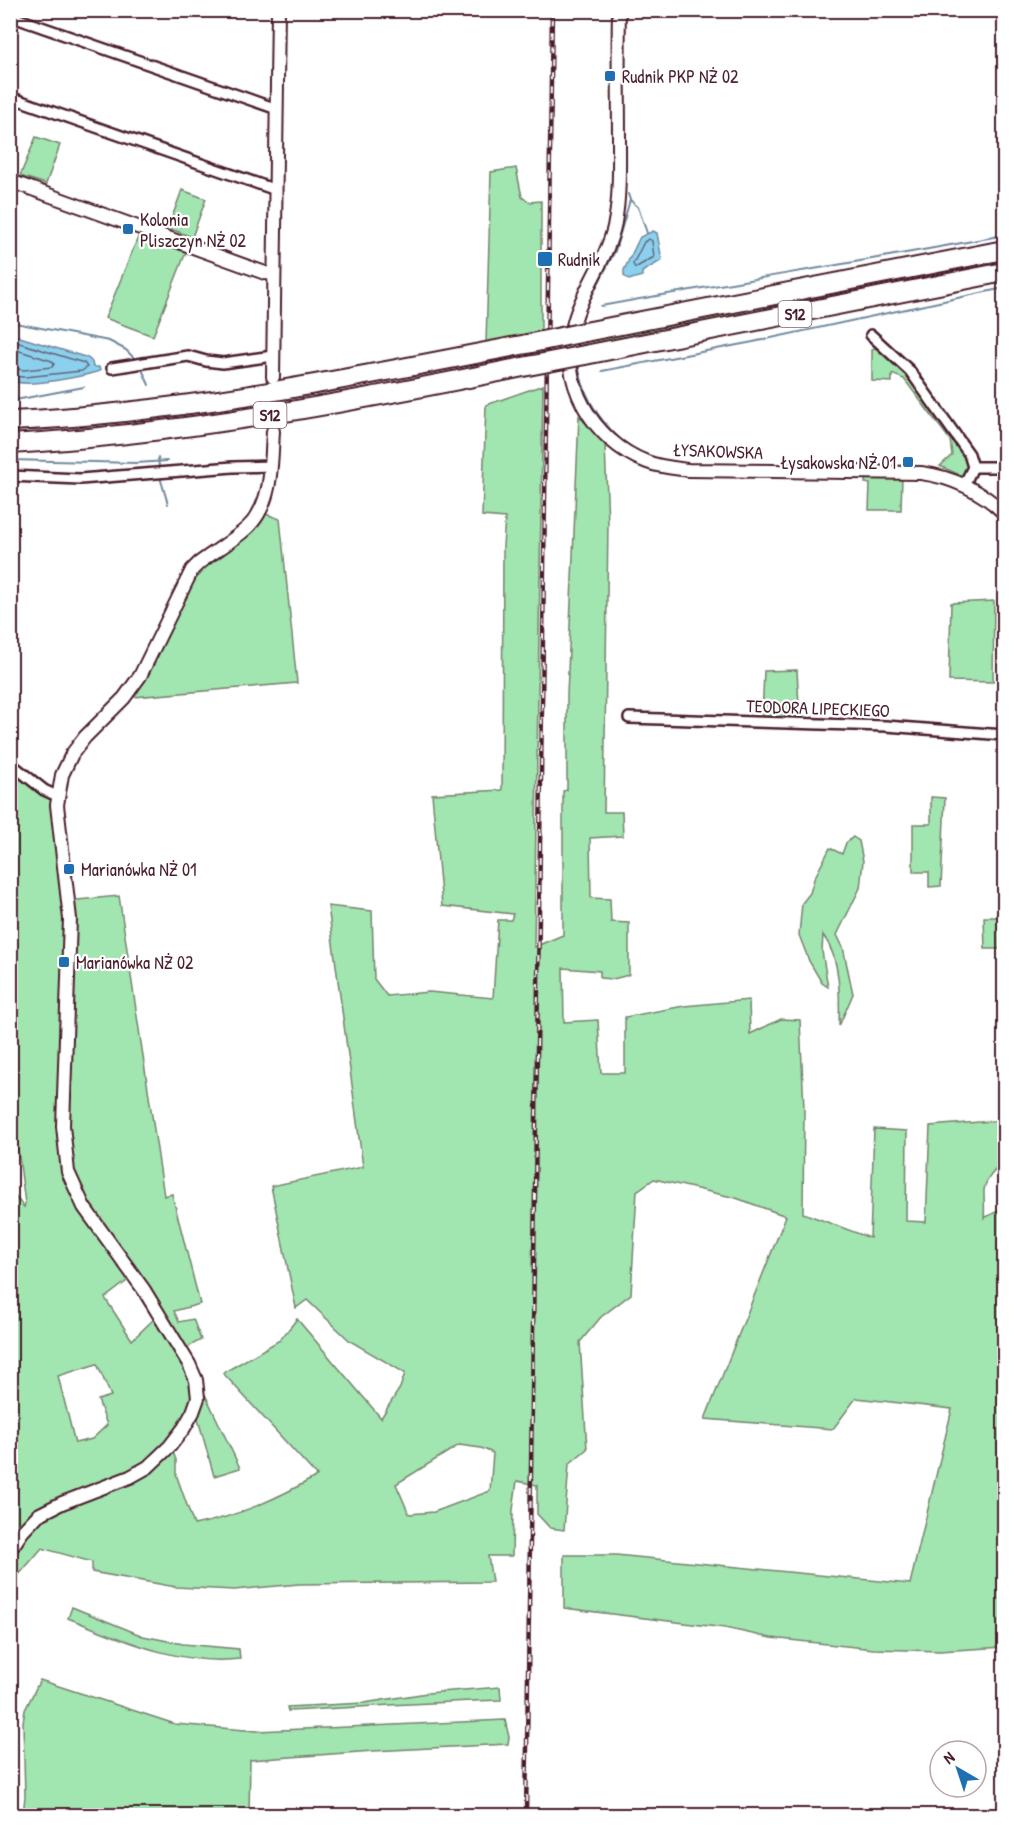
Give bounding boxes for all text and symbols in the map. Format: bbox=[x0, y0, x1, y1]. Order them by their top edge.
place label: Rudnik PKP NŻ 02 bbox=[622, 64, 739, 89]
marker: Rudnik PKP NŻ 02 bbox=[603, 69, 617, 83]
place label: Kolonia Pliszczyn NŻ 02 bbox=[140, 207, 247, 253]
marker: Kolonia Pliszczyn NŻ 02 bbox=[121, 222, 135, 236]
place label: Rudnik bbox=[558, 247, 601, 272]
marker: Rudnik bbox=[536, 250, 554, 268]
road number: S12 bbox=[778, 301, 812, 327]
road number: S12 bbox=[254, 402, 286, 428]
street label: ŁYSAKOWSKA bbox=[673, 437, 764, 465]
place label: Łysakowska NŻ 01 bbox=[780, 450, 896, 475]
marker: Łysakowska NŻ 01 bbox=[901, 455, 915, 469]
street label: TEODORA LIPECKIEGO bbox=[746, 693, 890, 723]
place label: Marianówka NŻ 01 bbox=[81, 857, 197, 882]
marker: Marianówka NŻ 01 bbox=[62, 862, 76, 876]
place label: Marianówka NŻ 02 bbox=[76, 950, 194, 975]
marker: Marianówka NŻ 02 bbox=[57, 955, 71, 969]
north arrow bbox=[928, 1739, 988, 1799]
text: N bbox=[938, 1746, 959, 1769]

